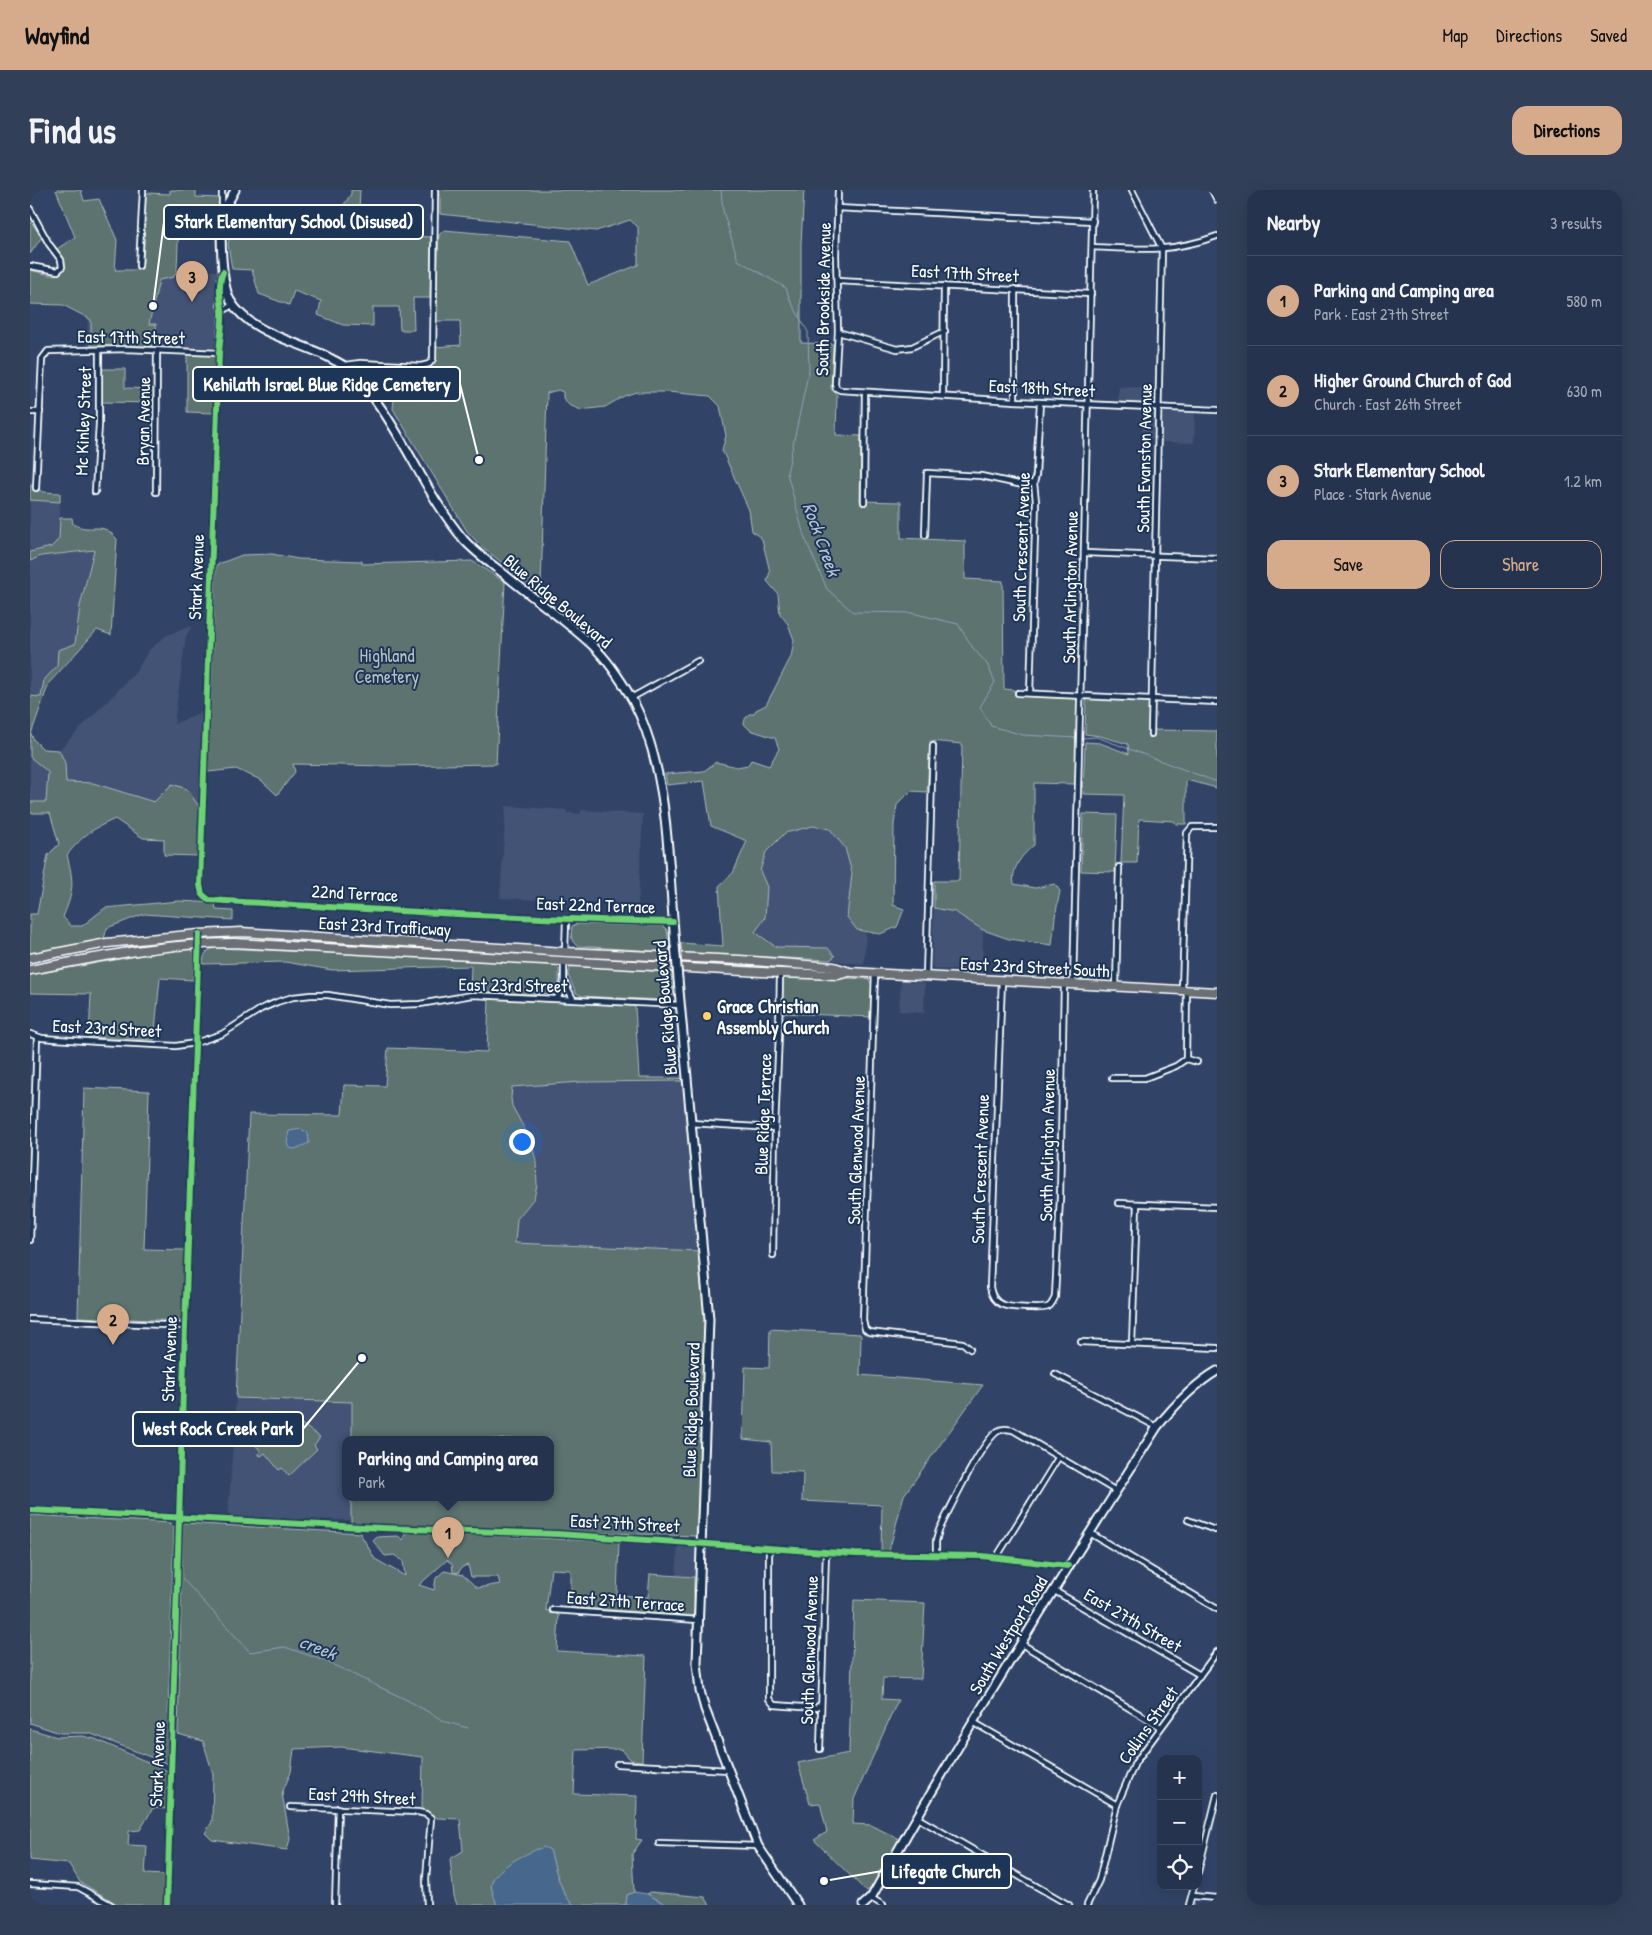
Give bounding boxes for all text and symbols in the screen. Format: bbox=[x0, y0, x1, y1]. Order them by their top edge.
text: Wayfind bbox=[25, 19, 89, 51]
text: Map bbox=[1443, 23, 1468, 48]
text: Directions bbox=[1496, 23, 1562, 48]
text: Saved bbox=[1590, 23, 1627, 48]
button: Directions bbox=[1512, 106, 1622, 155]
text: Find us bbox=[30, 107, 116, 154]
callout: Stark Elementary School (Disused) bbox=[164, 205, 423, 239]
text: Stark Elementary School (Disused) bbox=[175, 208, 413, 235]
text: Nearby bbox=[1267, 208, 1320, 237]
text: 3 results bbox=[1550, 212, 1602, 234]
street label: South Brookside Avenue bbox=[809, 222, 837, 376]
street label: East 17th Street bbox=[911, 258, 1020, 288]
pin: 3 bbox=[176, 261, 208, 302]
text: Parking and Camping area bbox=[1314, 277, 1494, 303]
text: 1 bbox=[1280, 290, 1286, 312]
text: 580 m bbox=[1567, 290, 1602, 312]
text: Park · East 27th Street bbox=[1314, 303, 1449, 325]
street label: East 17th Street bbox=[77, 324, 186, 350]
street label: Mc Kinley Street bbox=[69, 365, 97, 476]
callout: Kehilath Israel Blue Ridge Cemetery bbox=[193, 367, 460, 401]
text: Higher Ground Church of God bbox=[1314, 367, 1511, 393]
text: Kehilath Israel Blue Ridge Cemetery bbox=[203, 371, 451, 398]
street label: East 18th Street bbox=[988, 373, 1097, 403]
street label: Bryan Avenue bbox=[130, 376, 156, 466]
text: 2 bbox=[1279, 380, 1287, 402]
text: 630 m bbox=[1567, 380, 1602, 402]
street label: South Evanston Avenue bbox=[1130, 383, 1158, 533]
text: Church · East 26th Street bbox=[1314, 393, 1461, 415]
text: Stark Elementary School bbox=[1314, 457, 1485, 483]
text: 3 bbox=[1279, 470, 1287, 492]
text: 1.2 km bbox=[1564, 470, 1602, 492]
street label: South Crescent Avenue bbox=[1006, 472, 1036, 622]
text: Place · Stark Avenue bbox=[1314, 483, 1432, 505]
water label: Rock Creek bbox=[797, 499, 848, 581]
street label: South Arlington Avenue bbox=[1056, 510, 1084, 664]
street label: Stark Avenue bbox=[182, 534, 210, 620]
button: Save bbox=[1267, 540, 1430, 589]
button: Share bbox=[1440, 540, 1602, 589]
street label: Blue Ridge Boulevard bbox=[498, 548, 618, 654]
park label: Highland Cemetery bbox=[355, 643, 420, 689]
street label: 22nd Terrace bbox=[311, 878, 399, 908]
street label: East 22nd Terrace bbox=[536, 890, 656, 920]
street label: East 23rd Trafficway bbox=[318, 910, 452, 942]
street label: Blue Ridge Boulevard bbox=[647, 940, 683, 1076]
street label: East 23rd Street South bbox=[960, 951, 1111, 983]
street label: East 23rd Street bbox=[458, 972, 568, 998]
place label: Grace Christian Assembly Church bbox=[717, 994, 830, 1041]
marker: Grace Christian Assembly Church bbox=[701, 1010, 713, 1022]
street label: East 23rd Street bbox=[52, 1013, 163, 1043]
street label: Blue Ridge Terrace bbox=[748, 1053, 778, 1175]
street label: South Arlington Avenue bbox=[1033, 1068, 1061, 1222]
street label: South Glenwood Avenue bbox=[841, 1075, 871, 1225]
street label: South Crescent Avenue bbox=[965, 1094, 995, 1244]
your location bbox=[509, 1129, 535, 1155]
pin: 2 bbox=[97, 1304, 129, 1345]
street label: Stark Avenue bbox=[155, 1316, 183, 1402]
street label: Blue Ridge Boulevard bbox=[676, 1342, 706, 1478]
callout: West Rock Creek Park bbox=[133, 1412, 303, 1446]
text: West Rock Creek Park bbox=[143, 1415, 293, 1441]
popup bbox=[342, 1436, 554, 1501]
text: Parking and Camping area bbox=[358, 1445, 538, 1471]
text: Park bbox=[358, 1471, 385, 1493]
street label: East 27th Street bbox=[570, 1508, 681, 1538]
pin: 1 bbox=[432, 1517, 464, 1558]
street label: South Westport Road bbox=[963, 1571, 1053, 1699]
street label: South Glenwood Avenue bbox=[794, 1575, 824, 1725]
street label: East 27th Street bbox=[1079, 1582, 1187, 1659]
street label: East 27th Terrace bbox=[566, 1584, 686, 1618]
water label: creek bbox=[296, 1628, 342, 1667]
street label: Collins Street bbox=[1112, 1680, 1185, 1769]
street label: Stark Avenue bbox=[143, 1721, 171, 1807]
map controls bbox=[1157, 1755, 1202, 1890]
button: + bbox=[1157, 1755, 1202, 1800]
street label: East 29th Street bbox=[308, 1781, 417, 1811]
button: − bbox=[1157, 1800, 1202, 1845]
button: locate bbox=[1157, 1845, 1202, 1890]
callout: Lifegate Church bbox=[882, 1854, 1011, 1888]
text: Lifegate Church bbox=[892, 1858, 1000, 1885]

